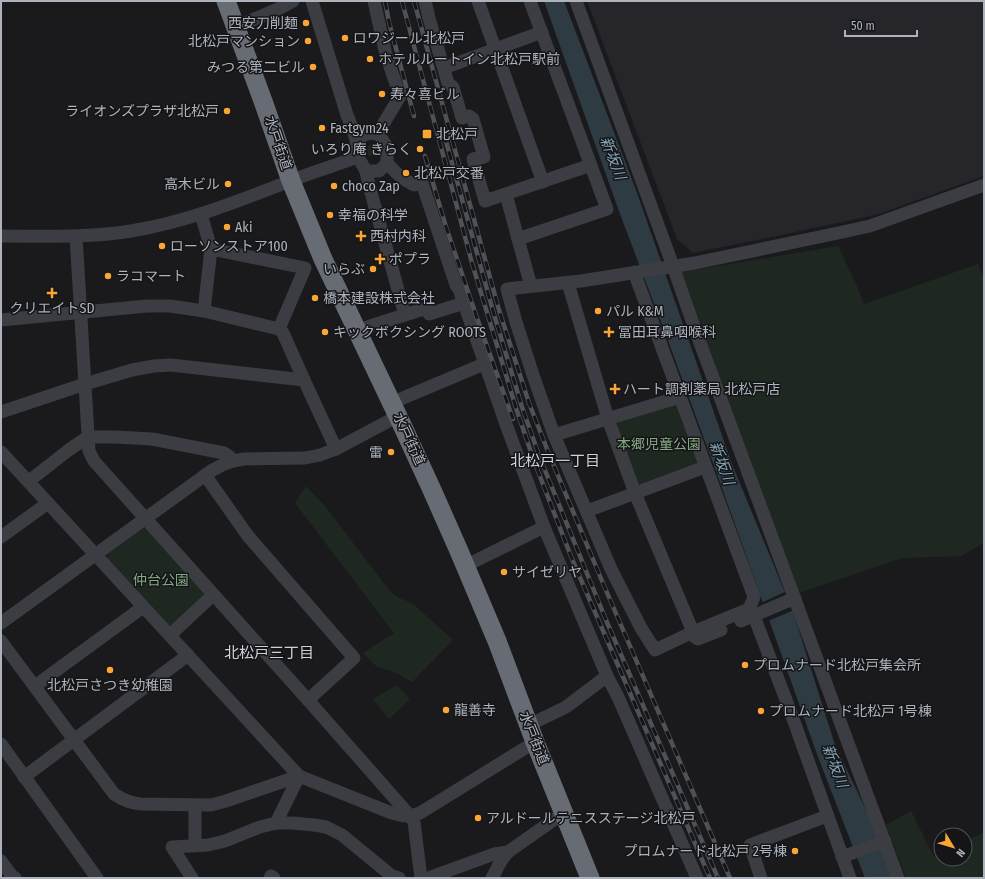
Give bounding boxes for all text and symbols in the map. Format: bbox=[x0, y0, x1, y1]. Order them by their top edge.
scale bar bbox=[845, 12, 917, 38]
place label: 西安刀削麺 bbox=[228, 15, 298, 32]
marker: 西安刀削麺 bbox=[301, 18, 311, 28]
text: 50 m bbox=[851, 19, 875, 33]
place label: ロワジール北松戸 bbox=[353, 30, 465, 47]
place label: 北松戸マンション bbox=[188, 33, 300, 50]
marker: ロワジール北松戸 bbox=[340, 33, 350, 43]
marker: 北松戸マンション bbox=[303, 36, 313, 46]
place label: ホテルルートイン北松戸駅前 bbox=[378, 51, 560, 68]
marker: ホテルルートイン北松戸駅前 bbox=[365, 54, 375, 64]
place label: みつる第二ビル bbox=[207, 59, 305, 76]
marker: みつる第二ビル bbox=[308, 62, 318, 72]
place label: 寿々喜ビル bbox=[390, 86, 460, 103]
marker: 寿々喜ビル bbox=[377, 89, 387, 99]
place label: ライオンズプラザ北松戸 bbox=[65, 103, 219, 120]
marker: ライオンズプラザ北松戸 bbox=[222, 106, 232, 116]
street label: 水戸街道 bbox=[261, 114, 295, 172]
place label: Fastgym24 bbox=[330, 120, 389, 137]
marker: Fastgym24 bbox=[317, 123, 327, 133]
place label: 北松戸 bbox=[436, 126, 478, 143]
marker: 北松戸 bbox=[421, 128, 433, 140]
water label: 新坂川 bbox=[597, 134, 630, 184]
place label: いろり庵 きらく bbox=[311, 141, 412, 158]
marker: いろり庵 きらく bbox=[415, 144, 425, 154]
place label: 北松戸交番 bbox=[414, 165, 484, 182]
marker: 北松戸交番 bbox=[401, 168, 411, 178]
place label: 高木ビル bbox=[164, 176, 220, 193]
place label: choco Zap bbox=[342, 178, 400, 195]
marker: 高木ビル bbox=[223, 179, 233, 189]
marker: choco Zap bbox=[329, 181, 339, 191]
place label: 幸福の科学 bbox=[338, 207, 408, 224]
marker: 幸福の科学 bbox=[325, 210, 335, 220]
place label: Aki bbox=[235, 219, 252, 236]
marker: Aki bbox=[222, 222, 232, 232]
place label: 西村内科 bbox=[370, 228, 426, 245]
marker: 西村内科 bbox=[355, 230, 367, 242]
place label: ローソンストア100 bbox=[170, 238, 288, 255]
marker: ローソンストア100 bbox=[157, 241, 167, 251]
place label: ポプラ bbox=[389, 251, 431, 268]
marker: ポプラ bbox=[374, 253, 386, 265]
place label: いらぶ bbox=[323, 261, 365, 278]
marker: いらぶ bbox=[368, 264, 378, 274]
place label: ラコマート bbox=[116, 268, 186, 285]
marker: ラコマート bbox=[103, 271, 113, 281]
marker: クリエイトSD bbox=[47, 288, 57, 298]
place label: 橋本建設株式会社 bbox=[323, 290, 435, 307]
marker: 橋本建設株式会社 bbox=[310, 293, 320, 303]
place label: クリエイトSD bbox=[9, 300, 95, 317]
place label: パル K&M bbox=[606, 303, 664, 320]
marker: パル K&M bbox=[593, 306, 603, 316]
place label: キックボクシング ROOTS bbox=[333, 324, 486, 341]
place label: 冨田耳鼻咽喉科 bbox=[618, 324, 716, 341]
marker: 冨田耳鼻咽喉科 bbox=[603, 326, 615, 338]
marker: キックボクシング ROOTS bbox=[320, 327, 330, 337]
place label: ハート調剤薬局 北松戸店 bbox=[623, 381, 780, 398]
marker: ハート調剤薬局 北松戸店 bbox=[610, 384, 620, 394]
street label: 水戸街道 bbox=[389, 410, 429, 468]
park label: 本郷児童公園 bbox=[617, 436, 701, 453]
water label: 新坂川 bbox=[706, 439, 739, 489]
place label: 雷 bbox=[369, 444, 383, 461]
marker: 雷 bbox=[386, 447, 396, 457]
district label: 北松戸一丁目 bbox=[510, 452, 600, 470]
place label: サイゼリヤ bbox=[512, 564, 582, 581]
marker: サイゼリヤ bbox=[499, 567, 509, 577]
park label: 仲台公園 bbox=[133, 572, 189, 589]
district label: 北松戸三丁目 bbox=[224, 644, 314, 662]
place label: プロムナード北松戸集会所 bbox=[753, 657, 921, 674]
marker: プロムナード北松戸集会所 bbox=[740, 660, 750, 670]
marker: 北松戸さつき幼稚園 bbox=[105, 665, 115, 675]
place label: 北松戸さつき幼稚園 bbox=[47, 677, 173, 694]
place label: 龍善寺 bbox=[454, 702, 496, 719]
place label: プロムナード北松戸 1号棟 bbox=[769, 703, 932, 720]
marker: 龍善寺 bbox=[441, 705, 451, 715]
marker: プロムナード北松戸 1号棟 bbox=[756, 706, 766, 716]
street label: 水戸街道 bbox=[516, 709, 552, 767]
water label: 新坂川 bbox=[819, 742, 852, 792]
place label: アルドールテニスステージ北松戸 bbox=[486, 810, 696, 827]
marker: アルドールテニスステージ北松戸 bbox=[473, 813, 483, 823]
north arrow bbox=[933, 827, 973, 867]
place label: プロムナード北松戸 2号棟 bbox=[624, 843, 787, 860]
marker: プロムナード北松戸 2号棟 bbox=[790, 846, 800, 856]
text: N bbox=[953, 846, 968, 859]

